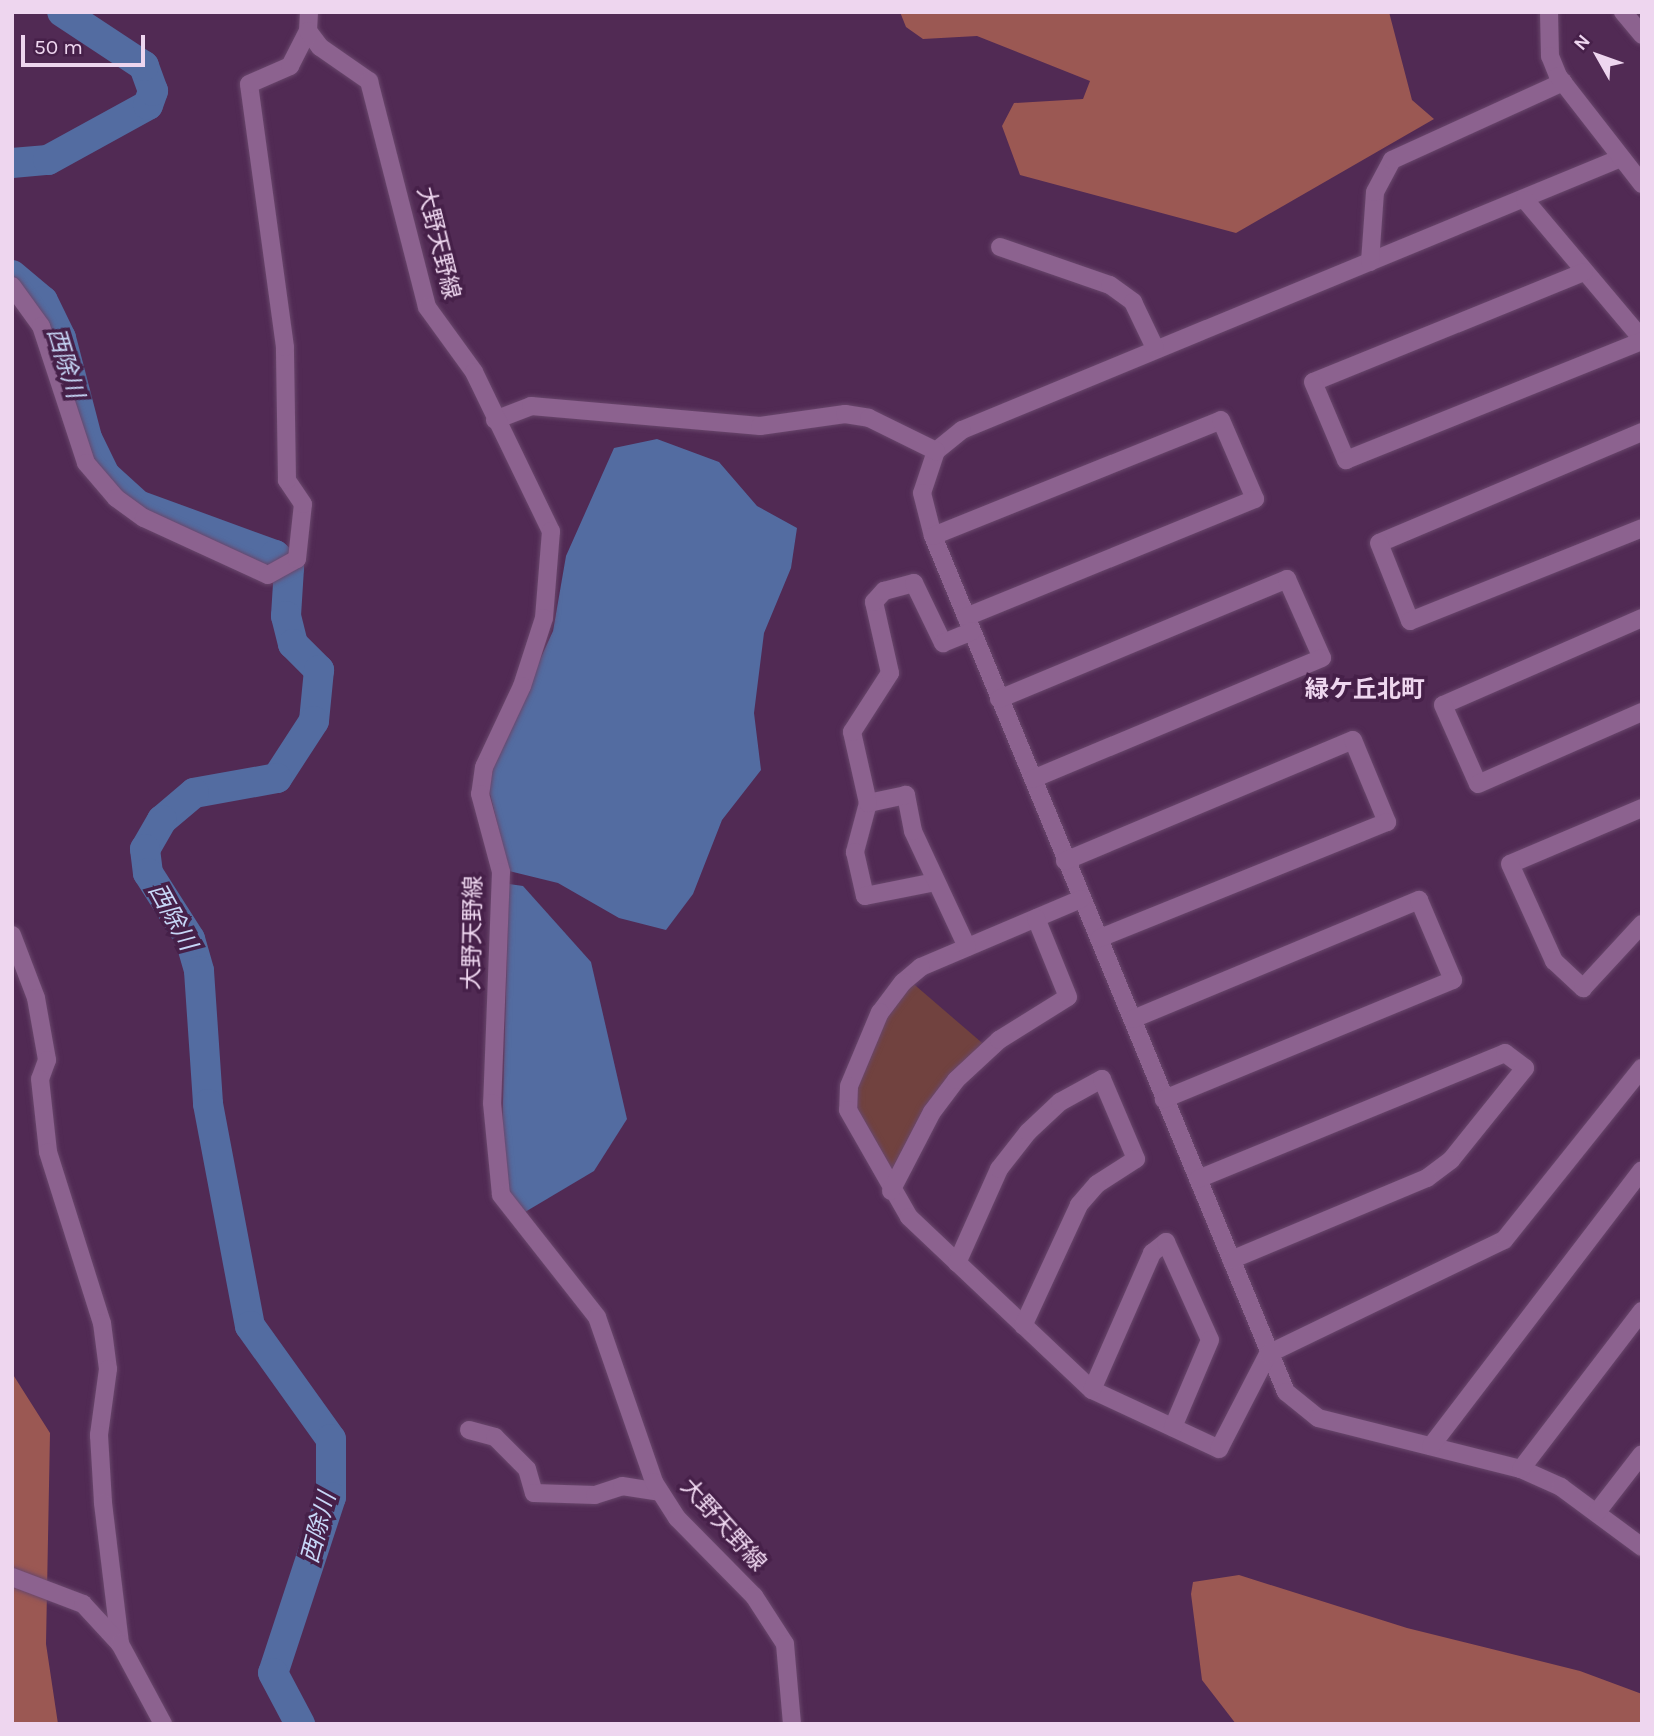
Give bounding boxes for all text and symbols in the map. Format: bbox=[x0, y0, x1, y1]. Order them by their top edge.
scale bar bbox=[24, 21, 149, 65]
north arrow bbox=[1563, 21, 1633, 91]
text: N bbox=[1569, 30, 1595, 55]
text: 50 m bbox=[34, 35, 83, 59]
street label: 大野天野線 bbox=[411, 184, 465, 302]
water label: 西除川 bbox=[41, 324, 89, 402]
district label: 緑ケ丘北町 bbox=[1305, 676, 1425, 704]
street label: 大野天野線 bbox=[458, 875, 488, 991]
water label: 西除川 bbox=[142, 879, 202, 955]
street label: 大野天野線 bbox=[674, 1473, 772, 1577]
water label: 西除川 bbox=[296, 1489, 342, 1567]

